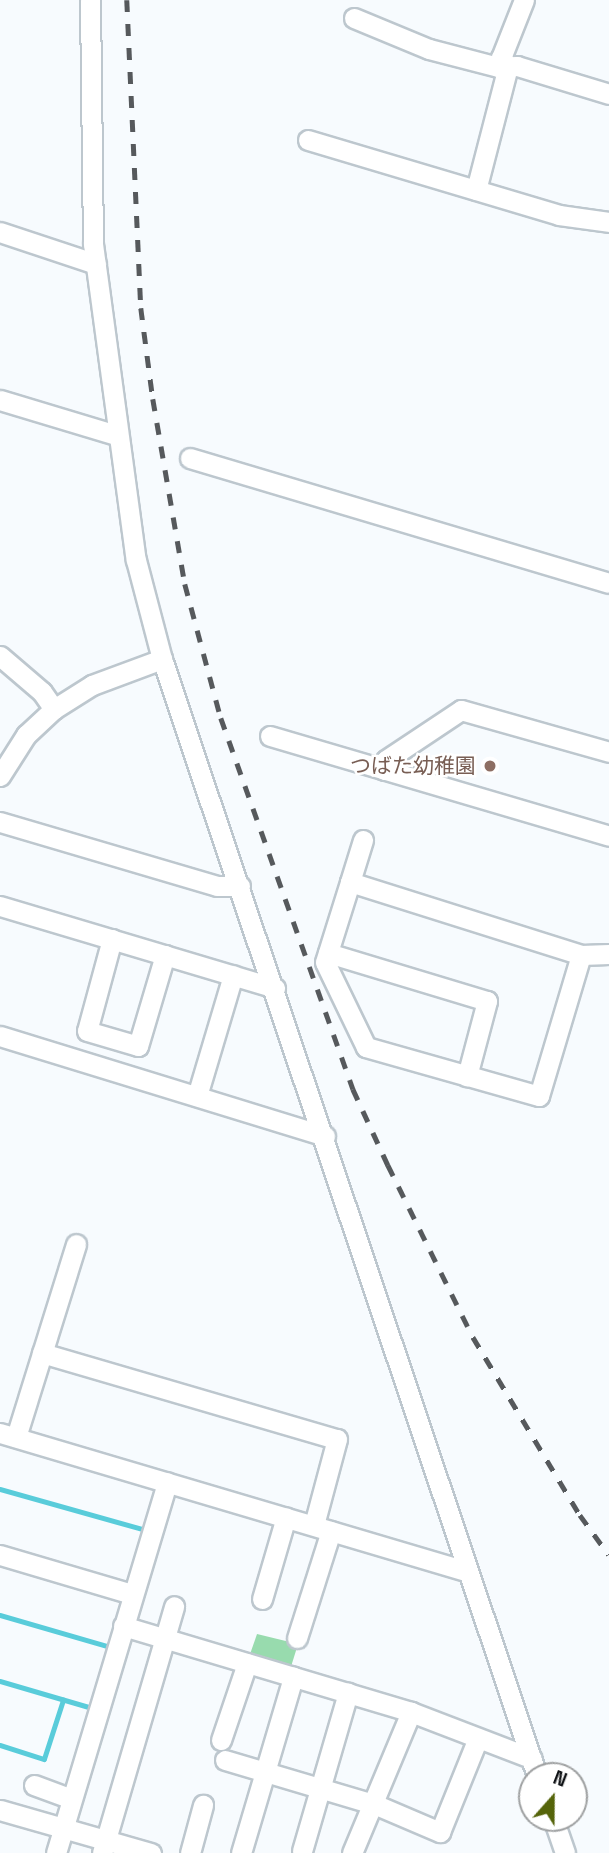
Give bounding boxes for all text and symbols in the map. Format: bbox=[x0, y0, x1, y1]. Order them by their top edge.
place label: つばた幼稚園 bbox=[350, 753, 476, 779]
marker: つばた幼稚園 bbox=[482, 758, 498, 774]
north arrow bbox=[518, 1762, 588, 1832]
text: N bbox=[550, 1765, 570, 1793]

